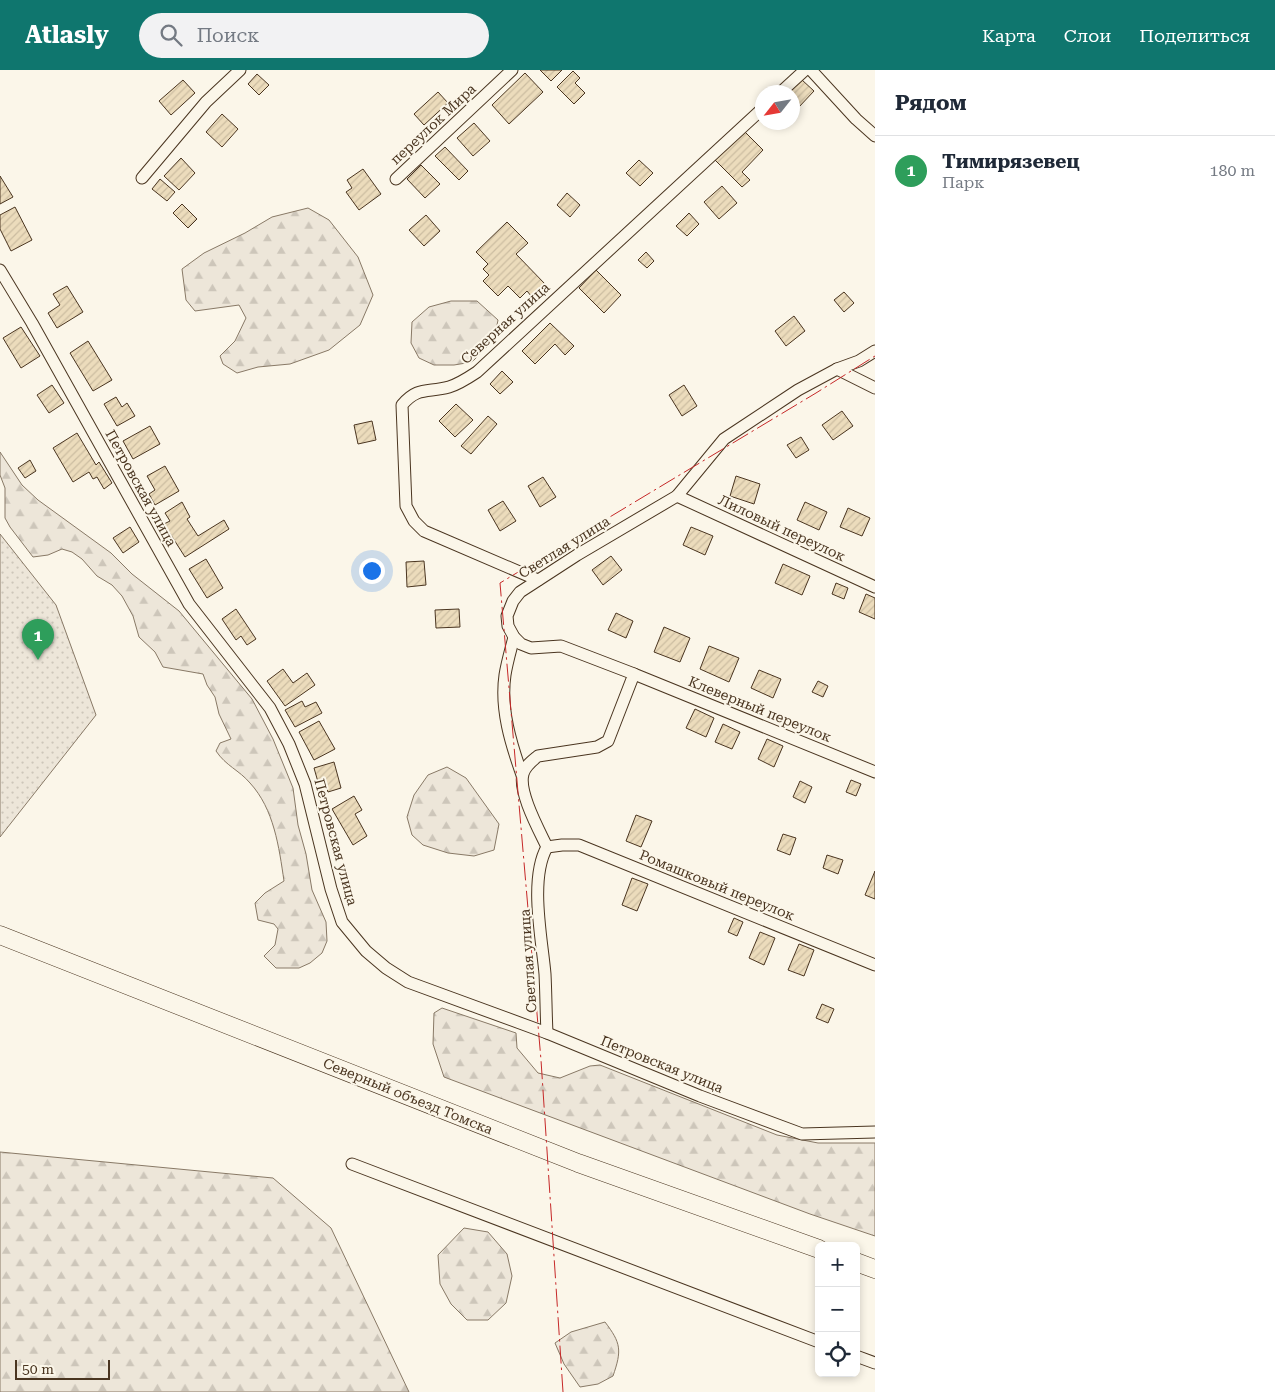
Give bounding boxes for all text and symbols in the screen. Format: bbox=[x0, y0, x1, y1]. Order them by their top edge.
search box bbox=[139, 13, 489, 58]
text: Atlasly bbox=[25, 21, 109, 49]
icon: search bbox=[157, 21, 185, 49]
text: Поиск bbox=[197, 24, 259, 47]
text: Карта bbox=[982, 25, 1036, 46]
text: Слои bbox=[1064, 25, 1111, 46]
text: Поделиться bbox=[1139, 25, 1250, 46]
street label: переулок Мира bbox=[387, 80, 479, 168]
north arrow bbox=[755, 85, 800, 130]
text: Рядом bbox=[895, 91, 967, 115]
text: Тимирязевец bbox=[942, 150, 1080, 173]
text: 1 bbox=[907, 161, 915, 180]
text: 180 m bbox=[1209, 161, 1255, 180]
text: Парк bbox=[942, 173, 984, 192]
street label: Северная улица bbox=[457, 279, 553, 367]
street label: Петровская улица bbox=[102, 427, 180, 549]
street label: Лиловый переулок bbox=[716, 492, 848, 564]
street label: Светлая улица bbox=[516, 512, 613, 581]
your location bbox=[359, 558, 385, 584]
pin: 1 bbox=[22, 619, 54, 660]
street label: Клеверный переулок bbox=[686, 673, 834, 745]
street label: Петровская улица bbox=[311, 777, 361, 908]
street label: Ромашковый переулок bbox=[637, 846, 797, 924]
street label: Светлая улица bbox=[516, 908, 540, 1014]
street label: Петровская улица bbox=[598, 1032, 726, 1096]
street label: Северный объезд Томска bbox=[321, 1055, 496, 1138]
map controls bbox=[815, 1242, 860, 1377]
button: + bbox=[815, 1242, 860, 1287]
button: − bbox=[815, 1287, 860, 1332]
button: locate bbox=[815, 1332, 860, 1377]
scale bar bbox=[15, 1357, 110, 1380]
text: 50 m bbox=[22, 1361, 54, 1377]

